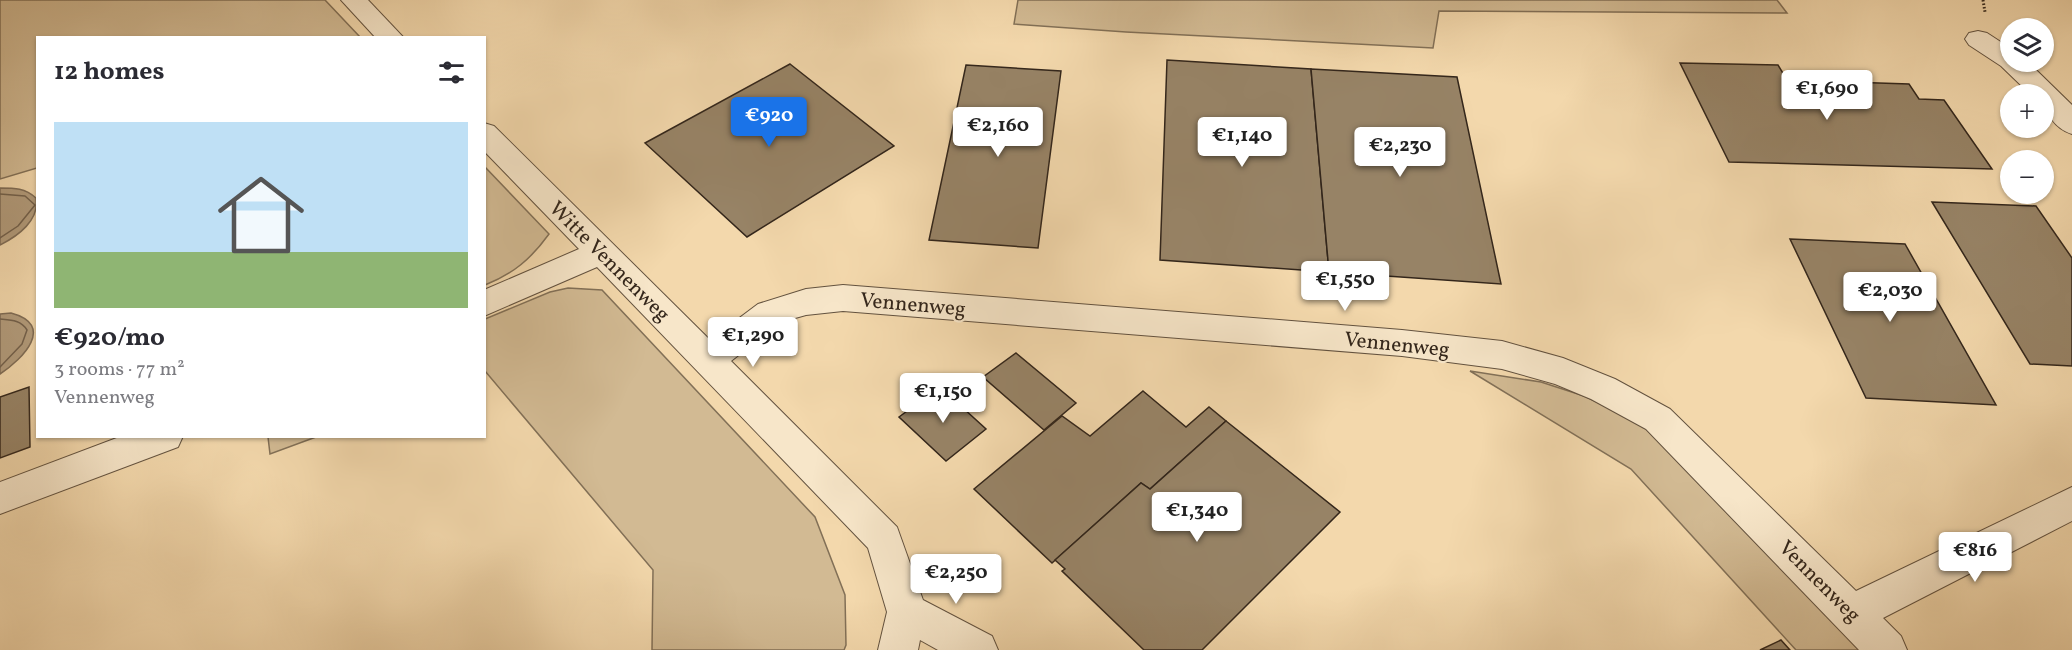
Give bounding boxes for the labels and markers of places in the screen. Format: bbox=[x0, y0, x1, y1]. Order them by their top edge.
pin: €1,690 bbox=[1778, 70, 1876, 121]
pin: €920 bbox=[733, 97, 805, 148]
pin: €2,160 bbox=[949, 107, 1047, 158]
pin: €1,140 bbox=[1193, 117, 1291, 168]
pin: €2,230 bbox=[1351, 127, 1449, 178]
pin: €1,550 bbox=[1296, 261, 1394, 312]
pin: €2,030 bbox=[1841, 272, 1939, 323]
pin: €1,290 bbox=[704, 317, 802, 368]
pin: €1,150 bbox=[894, 373, 992, 424]
pin: €1,340 bbox=[1148, 492, 1246, 543]
pin: €816 bbox=[1939, 532, 2011, 583]
pin: €2,250 bbox=[907, 554, 1005, 605]

